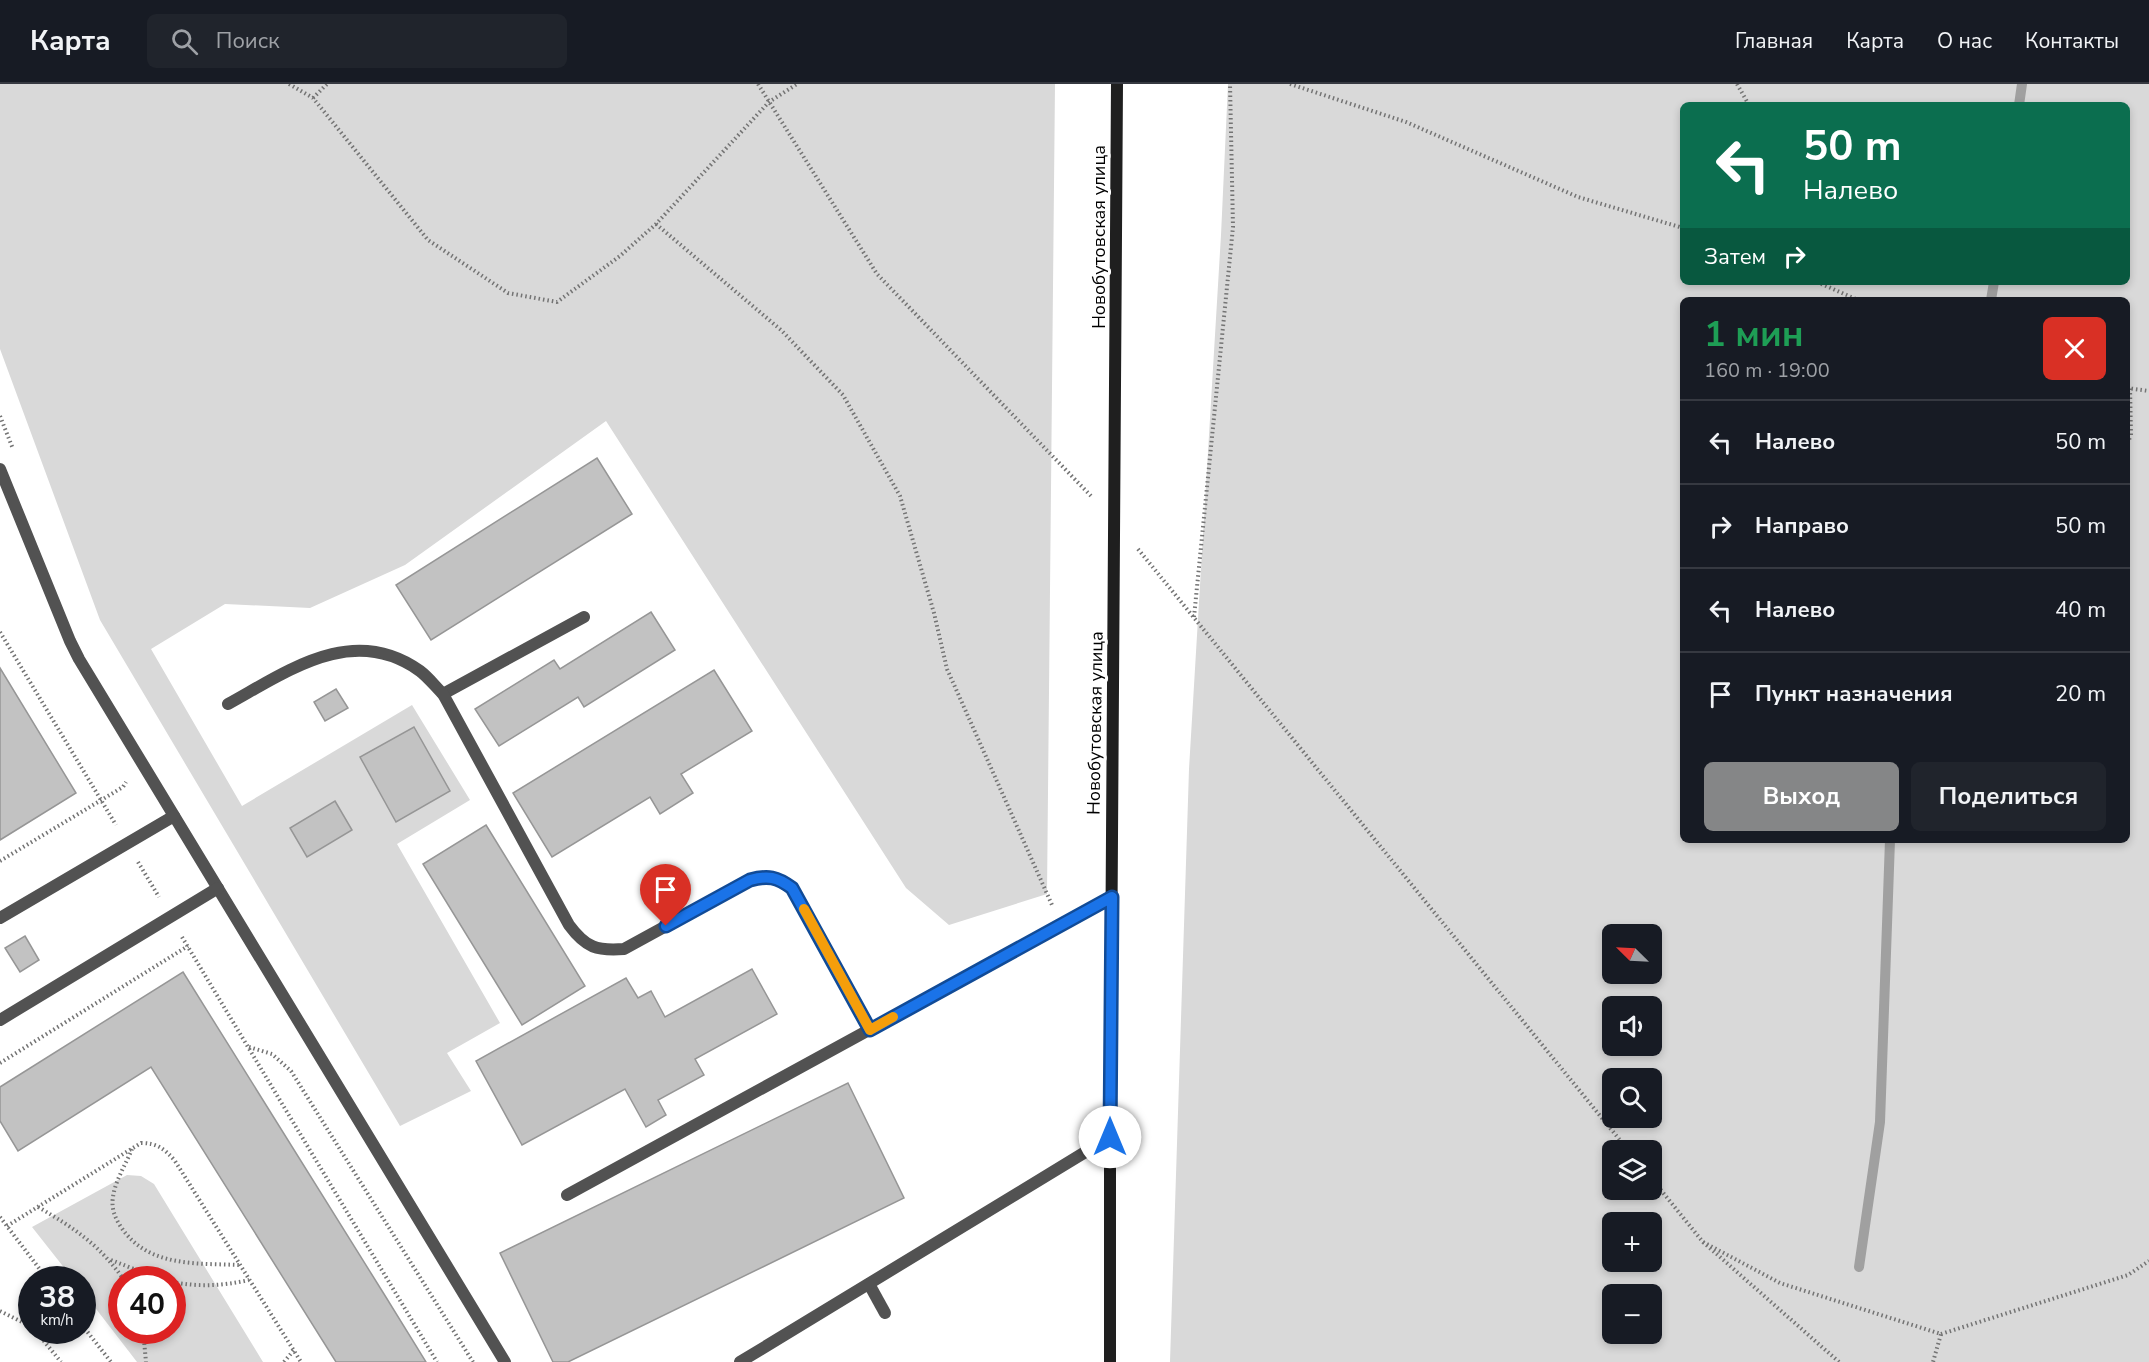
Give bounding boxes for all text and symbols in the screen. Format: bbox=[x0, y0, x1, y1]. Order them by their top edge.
search box bbox=[147, 14, 567, 68]
text: Карта bbox=[30, 22, 111, 60]
icon: search bbox=[168, 25, 201, 58]
text: Поиск bbox=[216, 26, 280, 56]
text: Главная bbox=[1735, 27, 1813, 55]
text: Карта bbox=[1846, 27, 1904, 55]
text: О нас bbox=[1937, 27, 1992, 55]
text: Контакты bbox=[2025, 27, 2119, 55]
text: 50 m bbox=[1803, 118, 1902, 175]
icon: left bbox=[1704, 126, 1782, 204]
street label: Новобутовская улица bbox=[1087, 145, 1111, 329]
text: Налево bbox=[1803, 172, 1898, 209]
icon: right bbox=[1778, 240, 1811, 273]
text: Затем bbox=[1704, 242, 1766, 272]
text: 1 мин bbox=[1704, 310, 1804, 359]
button: close bbox=[2043, 317, 2106, 380]
text: 160 m · 19:00 bbox=[1704, 357, 1830, 384]
icon: left bbox=[1704, 426, 1737, 459]
text: Налево bbox=[1755, 427, 1835, 457]
text: 50 m bbox=[2055, 427, 2106, 457]
icon: right bbox=[1704, 510, 1737, 543]
text: Направо bbox=[1755, 511, 1849, 541]
text: 50 m bbox=[2055, 511, 2106, 541]
icon: left bbox=[1704, 594, 1737, 627]
text: Налево bbox=[1755, 595, 1835, 625]
text: 40 m bbox=[2055, 595, 2106, 625]
street label: Новобутовская улица bbox=[1081, 631, 1109, 815]
icon: arrive bbox=[1704, 678, 1737, 711]
text: Пункт назначения bbox=[1755, 679, 1953, 709]
text: 20 m bbox=[2055, 679, 2106, 709]
button: Выход bbox=[1704, 762, 1899, 831]
button: Поделиться bbox=[1911, 762, 2106, 831]
pin bbox=[640, 864, 691, 926]
icon: arrive bbox=[649, 873, 682, 906]
north arrow bbox=[1602, 924, 1662, 984]
map controls bbox=[1602, 924, 1662, 1344]
button: sound bbox=[1602, 996, 1662, 1056]
button: search bbox=[1602, 1068, 1662, 1128]
position arrow bbox=[1078, 1105, 1142, 1169]
button: layers bbox=[1602, 1140, 1662, 1200]
button: + bbox=[1602, 1212, 1662, 1272]
speed limit sign: 40 bbox=[108, 1266, 186, 1344]
text: 38 bbox=[39, 1277, 75, 1318]
button: − bbox=[1602, 1284, 1662, 1344]
text: km/h bbox=[40, 1310, 74, 1330]

